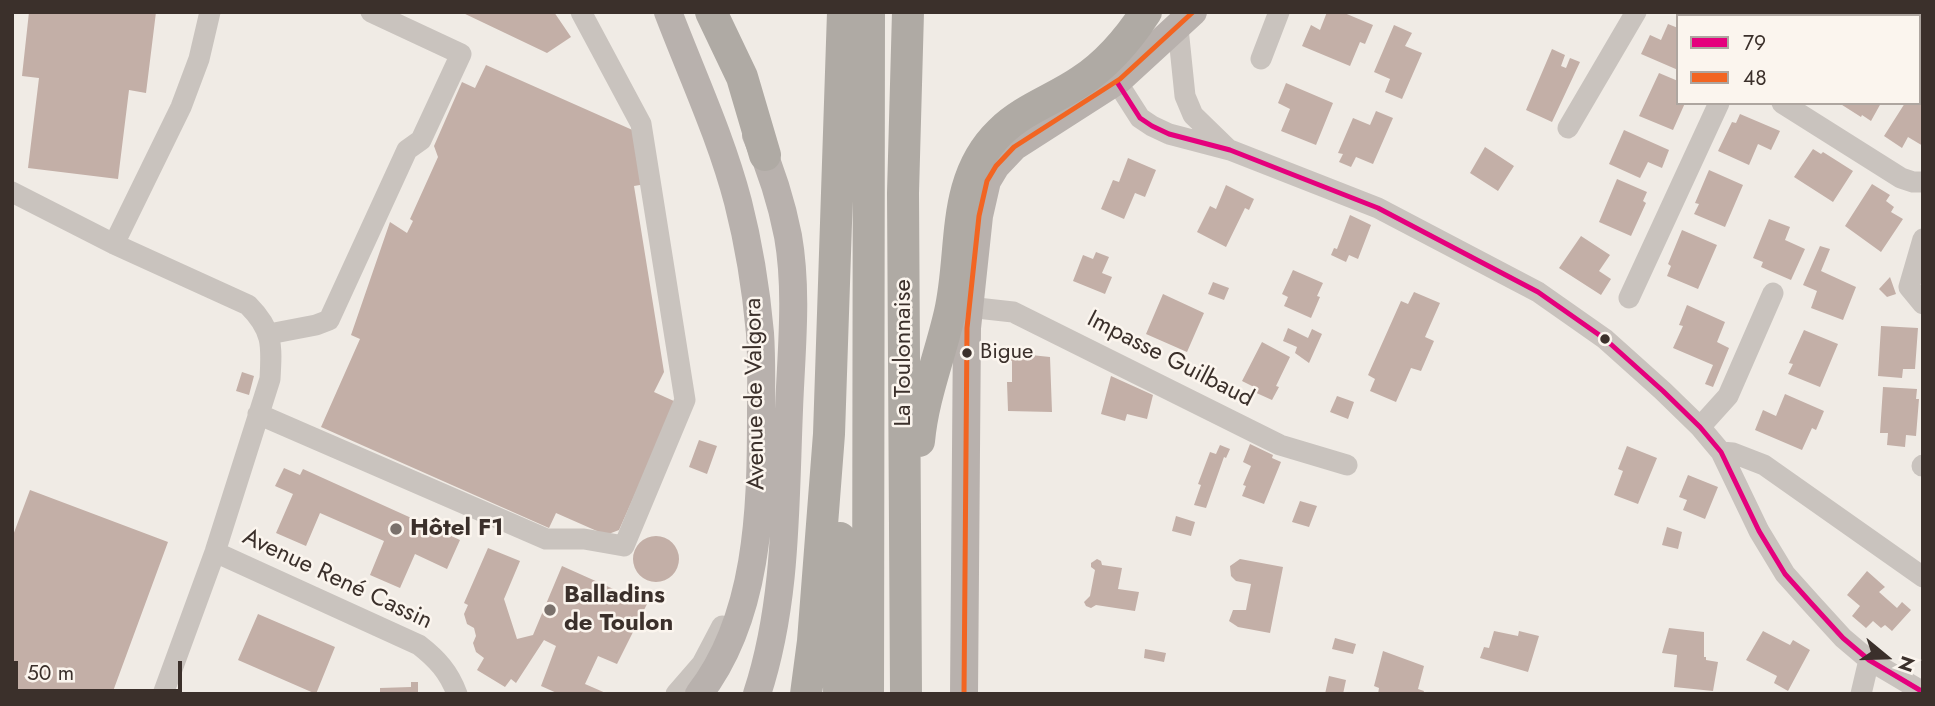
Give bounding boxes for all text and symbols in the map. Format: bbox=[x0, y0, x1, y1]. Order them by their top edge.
legend bbox=[1676, 14, 1921, 105]
text: 79 bbox=[1743, 28, 1766, 58]
text: 48 bbox=[1743, 63, 1767, 93]
street label: La Toulonnaise bbox=[890, 279, 918, 427]
street label: Avenue de Valgora bbox=[740, 298, 772, 490]
street label: Impasse Guilbaud bbox=[1082, 306, 1258, 414]
unlabelled marker bbox=[1598, 332, 1612, 346]
place label: Bigue bbox=[980, 340, 1033, 366]
marker: Bigue bbox=[960, 346, 974, 360]
place label: Hôtel F1 bbox=[410, 515, 504, 543]
marker: Hôtel F1 bbox=[388, 521, 404, 537]
street label: Avenue René Cassin bbox=[238, 523, 436, 637]
place label: Balladins de Toulon bbox=[564, 582, 673, 638]
marker: Balladins de Toulon bbox=[542, 602, 558, 618]
north arrow bbox=[1851, 622, 1921, 692]
scale bar bbox=[18, 646, 186, 690]
text: N bbox=[1891, 652, 1922, 676]
text: 50 m bbox=[27, 658, 74, 688]

